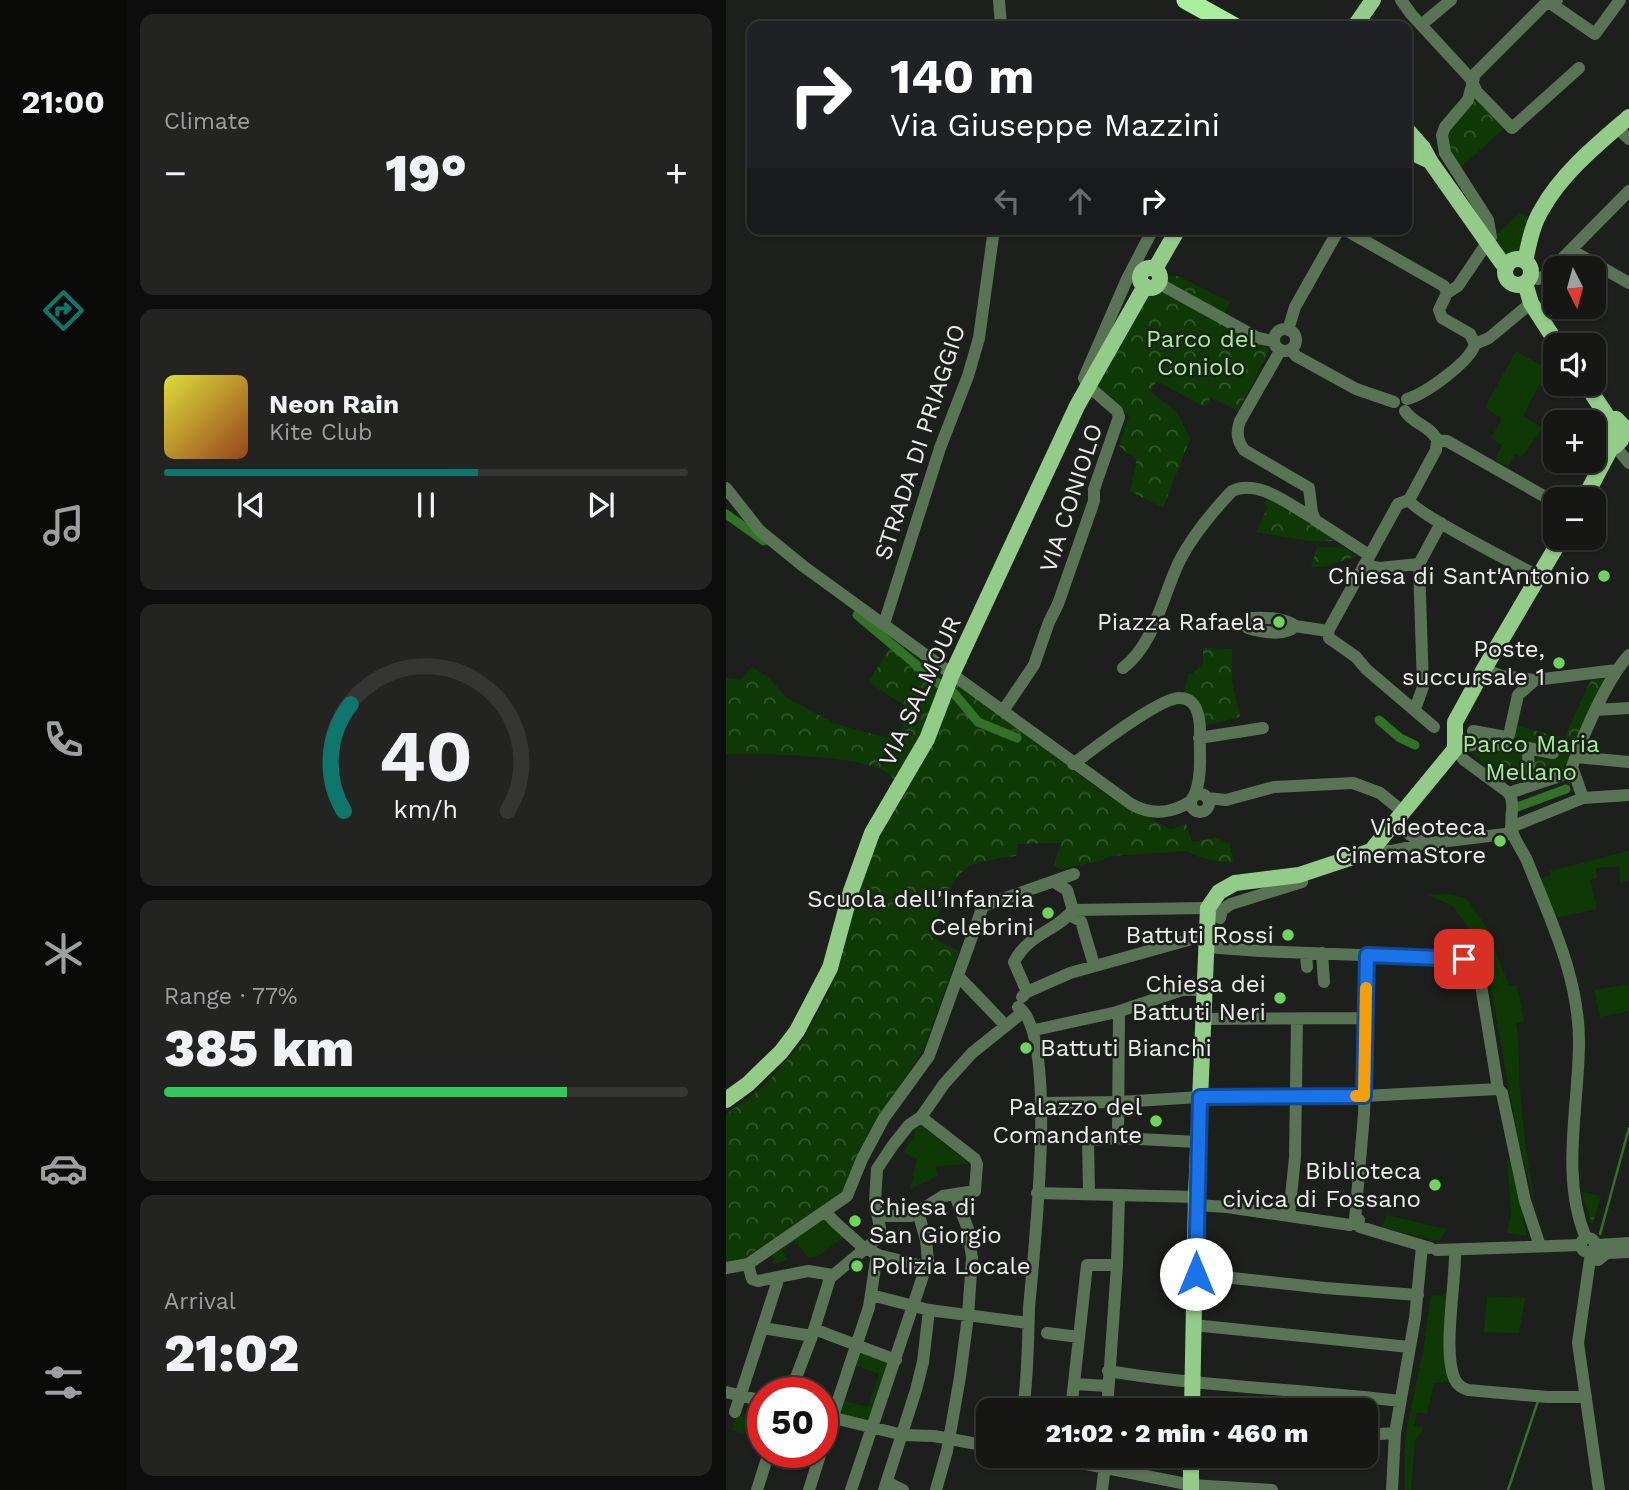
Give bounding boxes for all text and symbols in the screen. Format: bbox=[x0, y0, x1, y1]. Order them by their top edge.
text: 140 m bbox=[890, 47, 1034, 105]
icon: right bbox=[775, 49, 866, 140]
text: 21:00 bbox=[21, 83, 105, 121]
text: Via Giuseppe Mazzini bbox=[890, 106, 1220, 144]
text: Climate bbox=[164, 108, 250, 135]
text: 19° bbox=[385, 143, 467, 204]
text: − bbox=[164, 151, 187, 195]
text: + bbox=[665, 151, 688, 195]
icon: left bbox=[988, 182, 1026, 220]
icon: ahead bbox=[1061, 182, 1099, 220]
icon: right bbox=[1134, 182, 1172, 220]
north arrow bbox=[1543, 256, 1606, 318]
map controls bbox=[1543, 256, 1606, 550]
icon: directions bbox=[39, 286, 88, 335]
street label: STRADA DI PRIAGGIO bbox=[869, 321, 971, 563]
park label: Parco del Coniolo bbox=[1146, 325, 1257, 381]
button: sound bbox=[1543, 333, 1606, 396]
text: Neon Rain bbox=[269, 389, 399, 419]
button: + bbox=[1543, 410, 1606, 473]
text: Kite Club bbox=[269, 419, 372, 446]
street label: VIA CONIOLO bbox=[1034, 420, 1108, 576]
icon: previous bbox=[232, 486, 270, 524]
icon: pause bbox=[407, 486, 445, 524]
icon: next bbox=[582, 486, 620, 524]
button: − bbox=[1543, 487, 1606, 550]
icon: music bbox=[39, 501, 88, 550]
place label: Chiesa di Sant'Antonio bbox=[1328, 562, 1590, 590]
marker: Chiesa di Sant'Antonio bbox=[1596, 568, 1612, 584]
place label: Piazza Rafaela bbox=[1097, 608, 1265, 636]
street label: VIA SALMOUR bbox=[873, 611, 967, 771]
marker: Piazza Rafaela bbox=[1271, 614, 1287, 630]
place label: Poste, succursale 1 bbox=[1402, 635, 1545, 691]
marker: Poste, succursale 1 bbox=[1551, 655, 1567, 671]
text: 40 bbox=[379, 713, 473, 799]
icon: phone bbox=[39, 715, 88, 764]
park label: Parco Maria Mellano bbox=[1462, 730, 1600, 786]
text: km/h bbox=[394, 795, 458, 824]
place label: Videoteca CinemaStore bbox=[1335, 813, 1486, 869]
marker: Videoteca CinemaStore bbox=[1492, 833, 1508, 849]
place label: Scuola dell'Infanzia Celebrini bbox=[807, 885, 1034, 941]
marker: Scuola dell'Infanzia Celebrini bbox=[1040, 905, 1056, 921]
place label: Battuti Rossi bbox=[1126, 921, 1274, 949]
marker: Battuti Rossi bbox=[1280, 927, 1296, 943]
icon: climate bbox=[39, 929, 88, 978]
pin bbox=[1434, 929, 1494, 989]
icon: arrive bbox=[1445, 940, 1483, 978]
place label: Chiesa dei Battuti Neri bbox=[1132, 970, 1266, 1026]
text: Range · 77% bbox=[164, 983, 298, 1010]
marker: Chiesa dei Battuti Neri bbox=[1272, 990, 1288, 1006]
text: 385 km bbox=[164, 1018, 354, 1079]
place label: Battuti Bianchi bbox=[1040, 1034, 1212, 1062]
marker: Battuti Bianchi bbox=[1018, 1040, 1034, 1056]
place label: Palazzo del Comandante bbox=[993, 1093, 1143, 1149]
marker: Palazzo del Comandante bbox=[1148, 1113, 1164, 1129]
icon: car bbox=[39, 1144, 88, 1193]
place label: Biblioteca civica di Fossano bbox=[1222, 1157, 1421, 1213]
marker: Biblioteca civica di Fossano bbox=[1427, 1177, 1443, 1193]
place label: Chiesa di San Giorgio bbox=[869, 1193, 1002, 1249]
marker: Chiesa di San Giorgio bbox=[847, 1213, 863, 1229]
position arrow bbox=[1159, 1237, 1233, 1311]
place label: Polizia Locale bbox=[871, 1252, 1031, 1280]
marker: Polizia Locale bbox=[849, 1258, 865, 1274]
text: Arrival bbox=[164, 1288, 236, 1315]
text: 21:02 bbox=[164, 1323, 299, 1384]
icon: filters bbox=[39, 1358, 88, 1407]
speed limit sign: 50 bbox=[747, 1377, 838, 1468]
text: 21:02 · 2 min · 460 m bbox=[1046, 1418, 1308, 1448]

